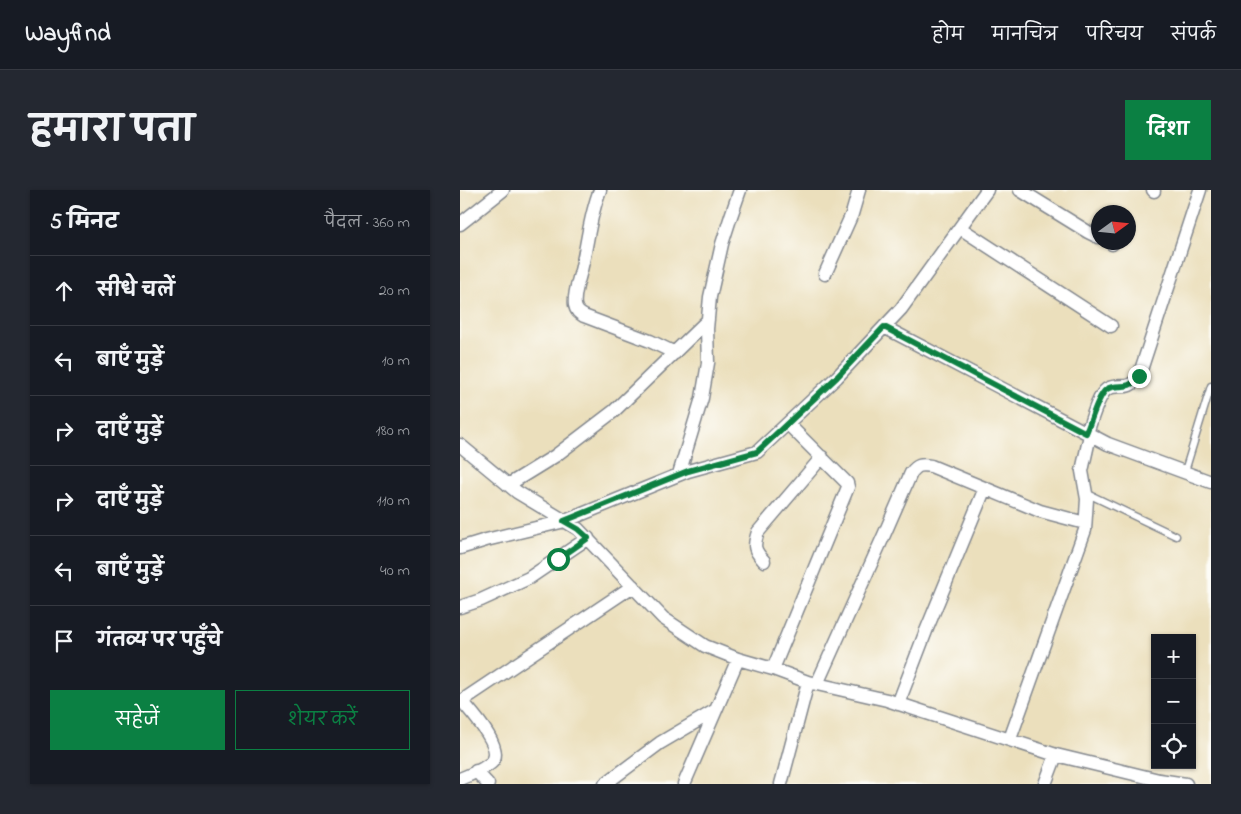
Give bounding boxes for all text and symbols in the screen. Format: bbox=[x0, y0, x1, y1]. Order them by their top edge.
text: Wayfind bbox=[25, 17, 111, 52]
text: होम bbox=[932, 23, 964, 49]
text: मानचित्र bbox=[992, 23, 1058, 49]
text: परिचय bbox=[1086, 23, 1143, 49]
text: संपर्क bbox=[1171, 23, 1216, 49]
button: दिशा bbox=[1125, 100, 1211, 160]
text: हमारा पता bbox=[30, 106, 194, 157]
north arrow bbox=[1091, 205, 1136, 250]
text: 5 मिनट bbox=[50, 208, 118, 238]
text: पैदल · 360 m bbox=[325, 211, 410, 235]
icon: ahead bbox=[50, 277, 78, 305]
text: सीधे चलें bbox=[97, 278, 175, 305]
text: 20 m bbox=[379, 279, 410, 303]
icon: left bbox=[50, 347, 78, 375]
text: बाएँ मुड़ें bbox=[97, 348, 164, 375]
text: 10 m bbox=[382, 349, 410, 373]
route end bbox=[1128, 365, 1151, 388]
icon: right bbox=[50, 417, 78, 445]
text: दाएँ मुड़ें bbox=[97, 418, 163, 445]
text: 180 m bbox=[376, 419, 410, 443]
icon: right bbox=[50, 487, 78, 515]
text: दाएँ मुड़ें bbox=[97, 488, 163, 515]
text: 110 m bbox=[376, 489, 410, 513]
route start bbox=[547, 548, 570, 571]
icon: left bbox=[50, 557, 78, 585]
text: बाएँ मुड़ें bbox=[97, 558, 164, 585]
text: 40 m bbox=[380, 559, 410, 583]
icon: arrive bbox=[50, 627, 78, 655]
text: गंतव्य पर पहुँचे bbox=[97, 628, 222, 655]
map controls bbox=[1151, 634, 1196, 769]
button: + bbox=[1151, 634, 1196, 679]
button: − bbox=[1151, 679, 1196, 724]
button: सहेजें bbox=[50, 690, 225, 750]
button: शेयर करें bbox=[235, 690, 410, 750]
button: locate bbox=[1151, 724, 1196, 769]

